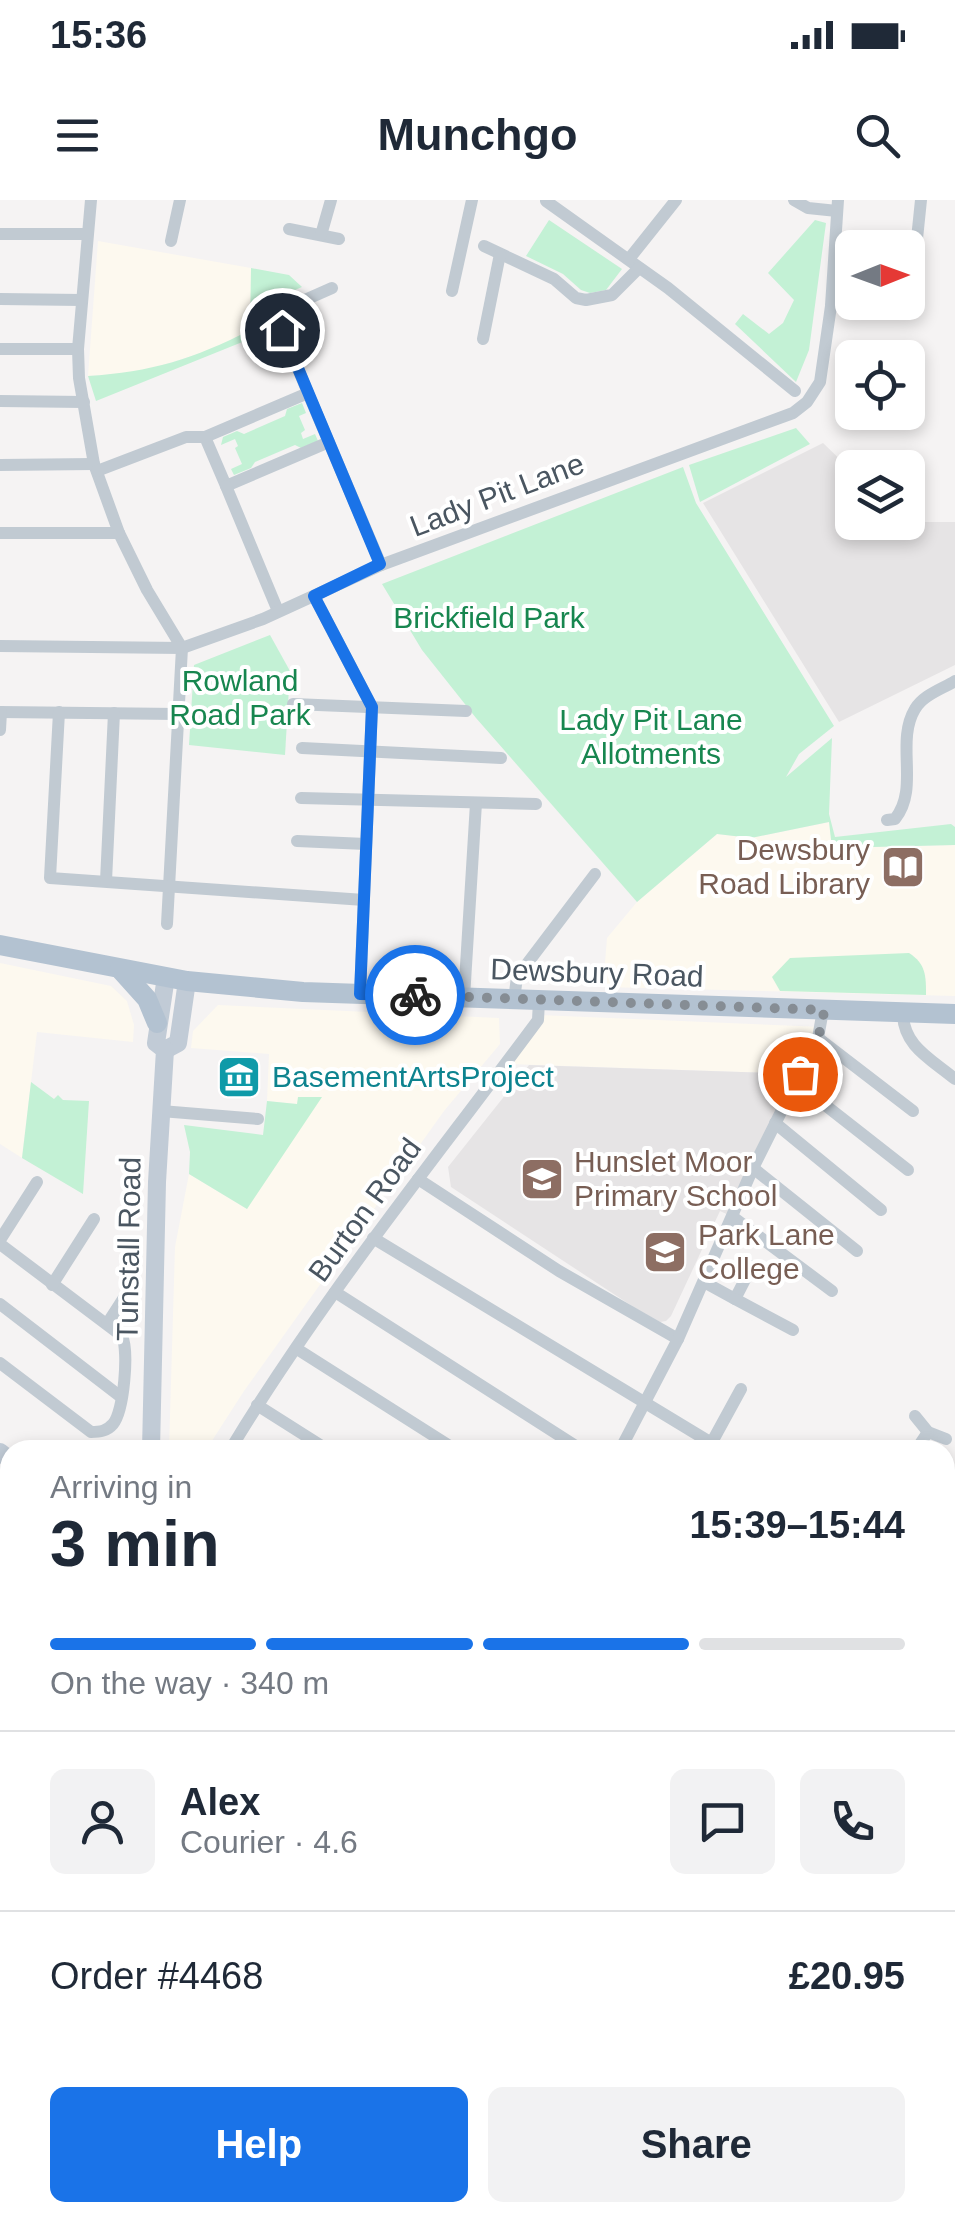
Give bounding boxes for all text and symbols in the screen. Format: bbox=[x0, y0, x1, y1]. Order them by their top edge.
text: 15:36 bbox=[50, 14, 147, 56]
icon: menu bbox=[50, 108, 105, 163]
icon: search bbox=[850, 108, 905, 163]
text: Munchgo bbox=[378, 109, 577, 160]
north arrow bbox=[835, 230, 925, 320]
map controls bbox=[835, 230, 925, 540]
pin bbox=[240, 288, 325, 373]
icon: home bbox=[255, 303, 310, 358]
button: locate bbox=[835, 340, 925, 430]
street label: Lady Pit Lane bbox=[405, 446, 588, 543]
button: layers bbox=[835, 450, 925, 540]
park label: Brickfield Park bbox=[393, 601, 586, 634]
park label: Rowland Road Park bbox=[169, 664, 312, 731]
park label: Lady Pit Lane Allotments bbox=[559, 703, 743, 770]
place label: Dewsbury Road Library bbox=[698, 833, 870, 900]
library icon: Dewsbury Road Library bbox=[880, 844, 926, 890]
courier bbox=[365, 945, 465, 1045]
street label: Dewsbury Road bbox=[490, 952, 704, 993]
icon: bike bbox=[388, 968, 443, 1023]
pin bbox=[758, 1032, 843, 1117]
icon: bag bbox=[773, 1047, 828, 1102]
museum icon: BasementArtsProject bbox=[216, 1054, 262, 1100]
place label: BasementArtsProject bbox=[272, 1060, 554, 1093]
street label: Burton Road bbox=[302, 1132, 427, 1288]
place label: Hunslet Moor Primary School bbox=[574, 1145, 777, 1212]
school or university icon: Hunslet Moor Primary School bbox=[519, 1156, 565, 1202]
street label: Tunstall Road bbox=[110, 1157, 147, 1341]
place label: Park Lane College bbox=[698, 1218, 835, 1285]
school or university icon: Park Lane College bbox=[642, 1229, 688, 1275]
text: Arriving in bbox=[50, 1469, 192, 1505]
text: 15:39–15:44 bbox=[689, 1504, 905, 1546]
text: 3 min bbox=[50, 1507, 220, 1580]
text: On the way · 340 m bbox=[50, 1665, 329, 1701]
button: person bbox=[50, 1769, 155, 1874]
button: chat bbox=[670, 1769, 775, 1874]
button: phone bbox=[800, 1769, 905, 1874]
text: Alex bbox=[180, 1781, 260, 1823]
text: Courier · 4.6 bbox=[180, 1824, 358, 1860]
text: Order #4468 bbox=[50, 1955, 263, 1997]
text: £20.95 bbox=[789, 1955, 905, 1997]
button: Help bbox=[50, 2087, 468, 2202]
button: Share bbox=[488, 2087, 905, 2202]

